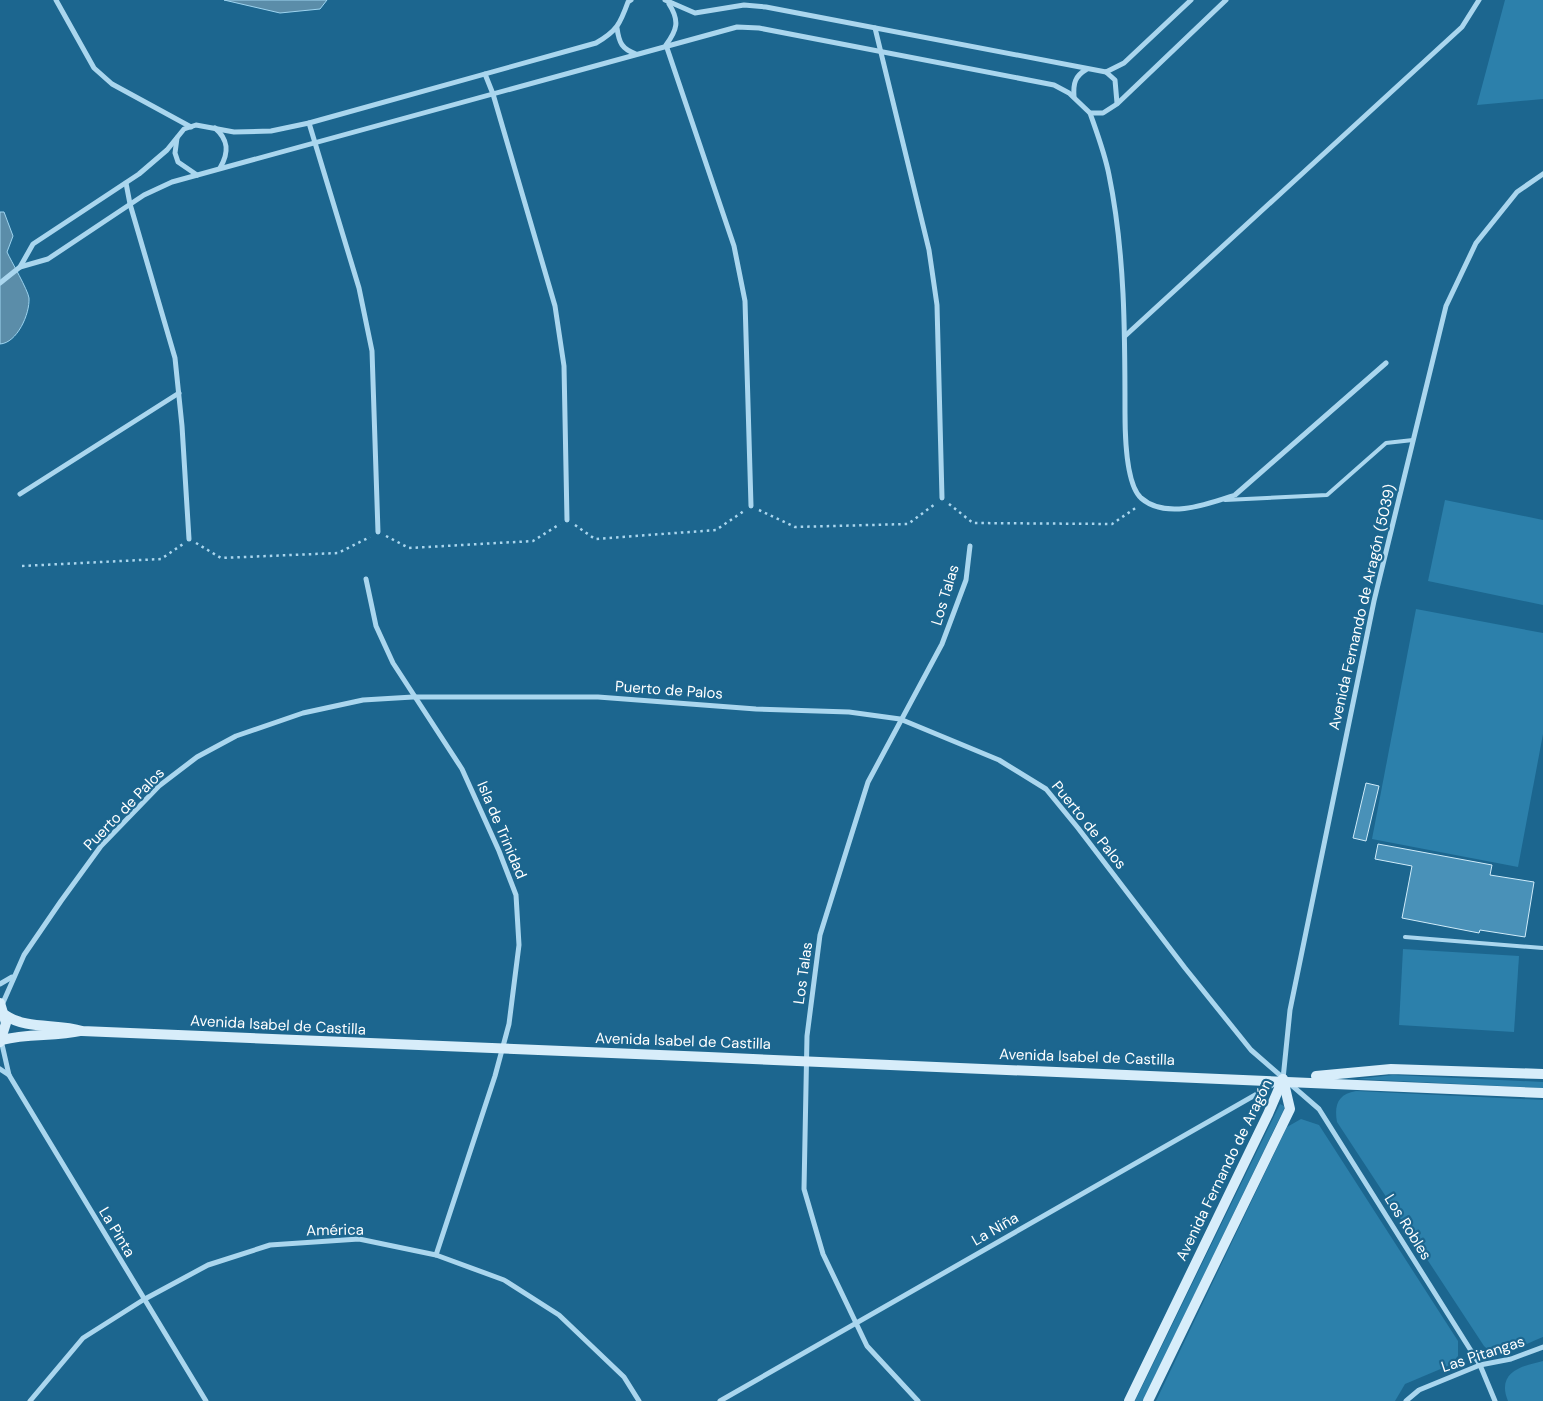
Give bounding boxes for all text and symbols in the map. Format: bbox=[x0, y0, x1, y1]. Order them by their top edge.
street label: Avenida Fernando de Aragón (5039) bbox=[1324, 482, 1400, 732]
street label: Los Talas bbox=[926, 562, 964, 628]
street label: Puerto de Palos bbox=[614, 676, 724, 704]
street label: Puerto de Palos bbox=[79, 763, 169, 855]
street label: Puerto de Palos bbox=[1047, 777, 1131, 873]
street label: Isla de Trinidad bbox=[472, 778, 532, 882]
street label: Los Talas bbox=[789, 941, 817, 1005]
street label: Avenida Isabel de Castilla bbox=[190, 1010, 366, 1040]
street label: Avenida Isabel de Castilla bbox=[595, 1028, 771, 1054]
street label: Avenida Isabel de Castilla bbox=[999, 1044, 1175, 1070]
street label: Avenida Fernando de Aragón bbox=[1171, 1076, 1277, 1264]
street label: Los Robles bbox=[1380, 1190, 1436, 1264]
street label: La Pinta bbox=[94, 1203, 140, 1261]
street label: La Niña bbox=[968, 1208, 1022, 1250]
street label: América bbox=[306, 1219, 364, 1241]
street label: Las Pitangas bbox=[1439, 1331, 1527, 1377]

